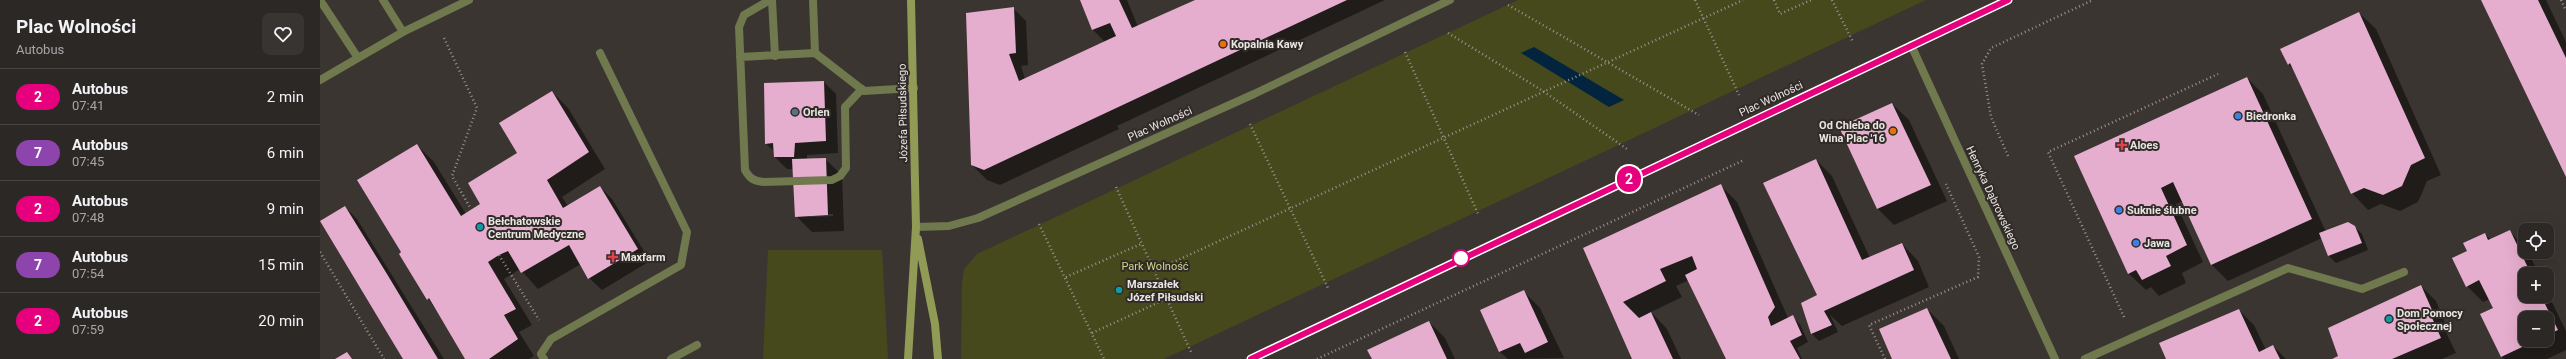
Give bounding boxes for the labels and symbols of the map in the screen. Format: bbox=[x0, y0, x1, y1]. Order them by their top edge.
place label: Kopalnia Kawy bbox=[1231, 38, 1304, 51]
marker: Kopalnia Kawy bbox=[1218, 39, 1228, 49]
street label: Józefa Piłsudskiego bbox=[896, 64, 910, 162]
street label: Plac Wolności bbox=[1737, 79, 1805, 119]
street label: Plac Wolności bbox=[1126, 104, 1194, 144]
place label: Orlen bbox=[803, 106, 830, 119]
marker: Orlen bbox=[790, 107, 800, 117]
place label: Biedronka bbox=[2246, 110, 2296, 123]
marker: Biedronka bbox=[2233, 111, 2243, 121]
place label: Od Chleba do Wina Plac '16 bbox=[1819, 119, 1885, 145]
marker: Od Chleba do Wina Plac '16 bbox=[1888, 126, 1898, 136]
place label: Aloes bbox=[2130, 139, 2158, 152]
marker: Aloes bbox=[2117, 140, 2127, 150]
street label: Henryka Dąbrowskiego bbox=[1963, 144, 2023, 252]
line badge: 2 bbox=[1616, 166, 1642, 192]
place label: Suknie ślubne bbox=[2127, 204, 2197, 217]
marker: Suknie ślubne bbox=[2114, 205, 2124, 215]
place label: Bełchatowskie Centrum Medyczne bbox=[488, 215, 584, 241]
marker: Bełchatowskie Centrum Medyczne bbox=[475, 222, 485, 232]
place label: Jawa bbox=[2144, 237, 2170, 250]
marker: Jawa bbox=[2131, 238, 2141, 248]
unlabelled marker bbox=[1452, 249, 1470, 267]
place label: Maxfarm bbox=[621, 251, 666, 264]
marker: Maxfarm bbox=[608, 252, 618, 262]
park label: Park Wolność bbox=[1121, 260, 1189, 273]
place label: Marszałek Józef Piłsudski bbox=[1127, 278, 1203, 304]
marker: Marszałek Józef Piłsudski bbox=[1114, 285, 1124, 295]
place label: Dom Pomocy Społecznej bbox=[2397, 307, 2463, 333]
marker: Dom Pomocy Społecznej bbox=[2384, 314, 2394, 324]

